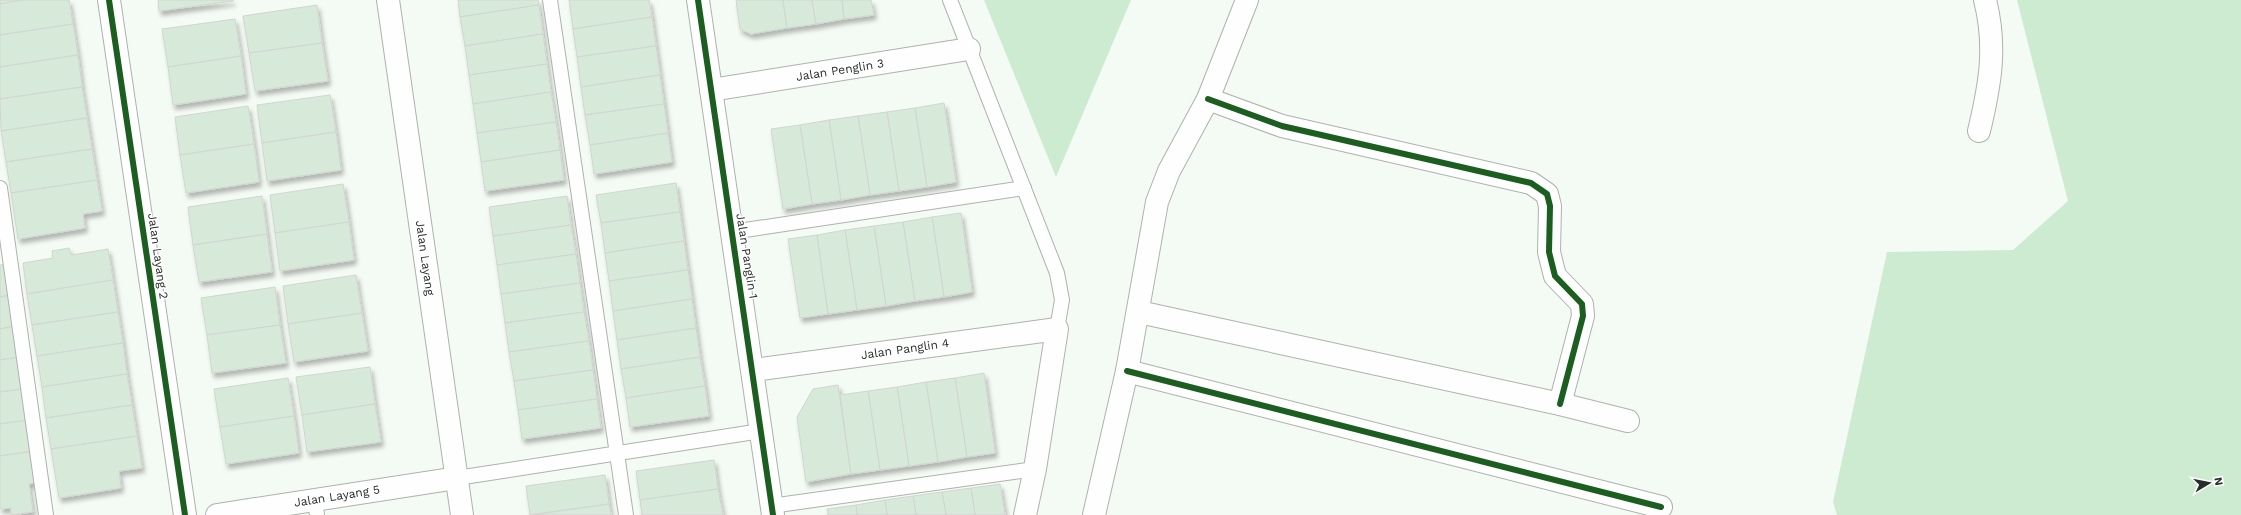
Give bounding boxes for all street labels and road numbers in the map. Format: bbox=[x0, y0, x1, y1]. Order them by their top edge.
street label: Jalan Penglin 3 bbox=[795, 56, 885, 84]
street label: Jalan Layang 2 bbox=[145, 212, 171, 300]
street label: Jalan Panglin 1 bbox=[733, 212, 761, 300]
street label: Jalan Layang bbox=[413, 220, 437, 297]
street label: Jalan Panglin 4 bbox=[860, 336, 950, 362]
street label: Jalan Layang 5 bbox=[293, 482, 381, 510]

